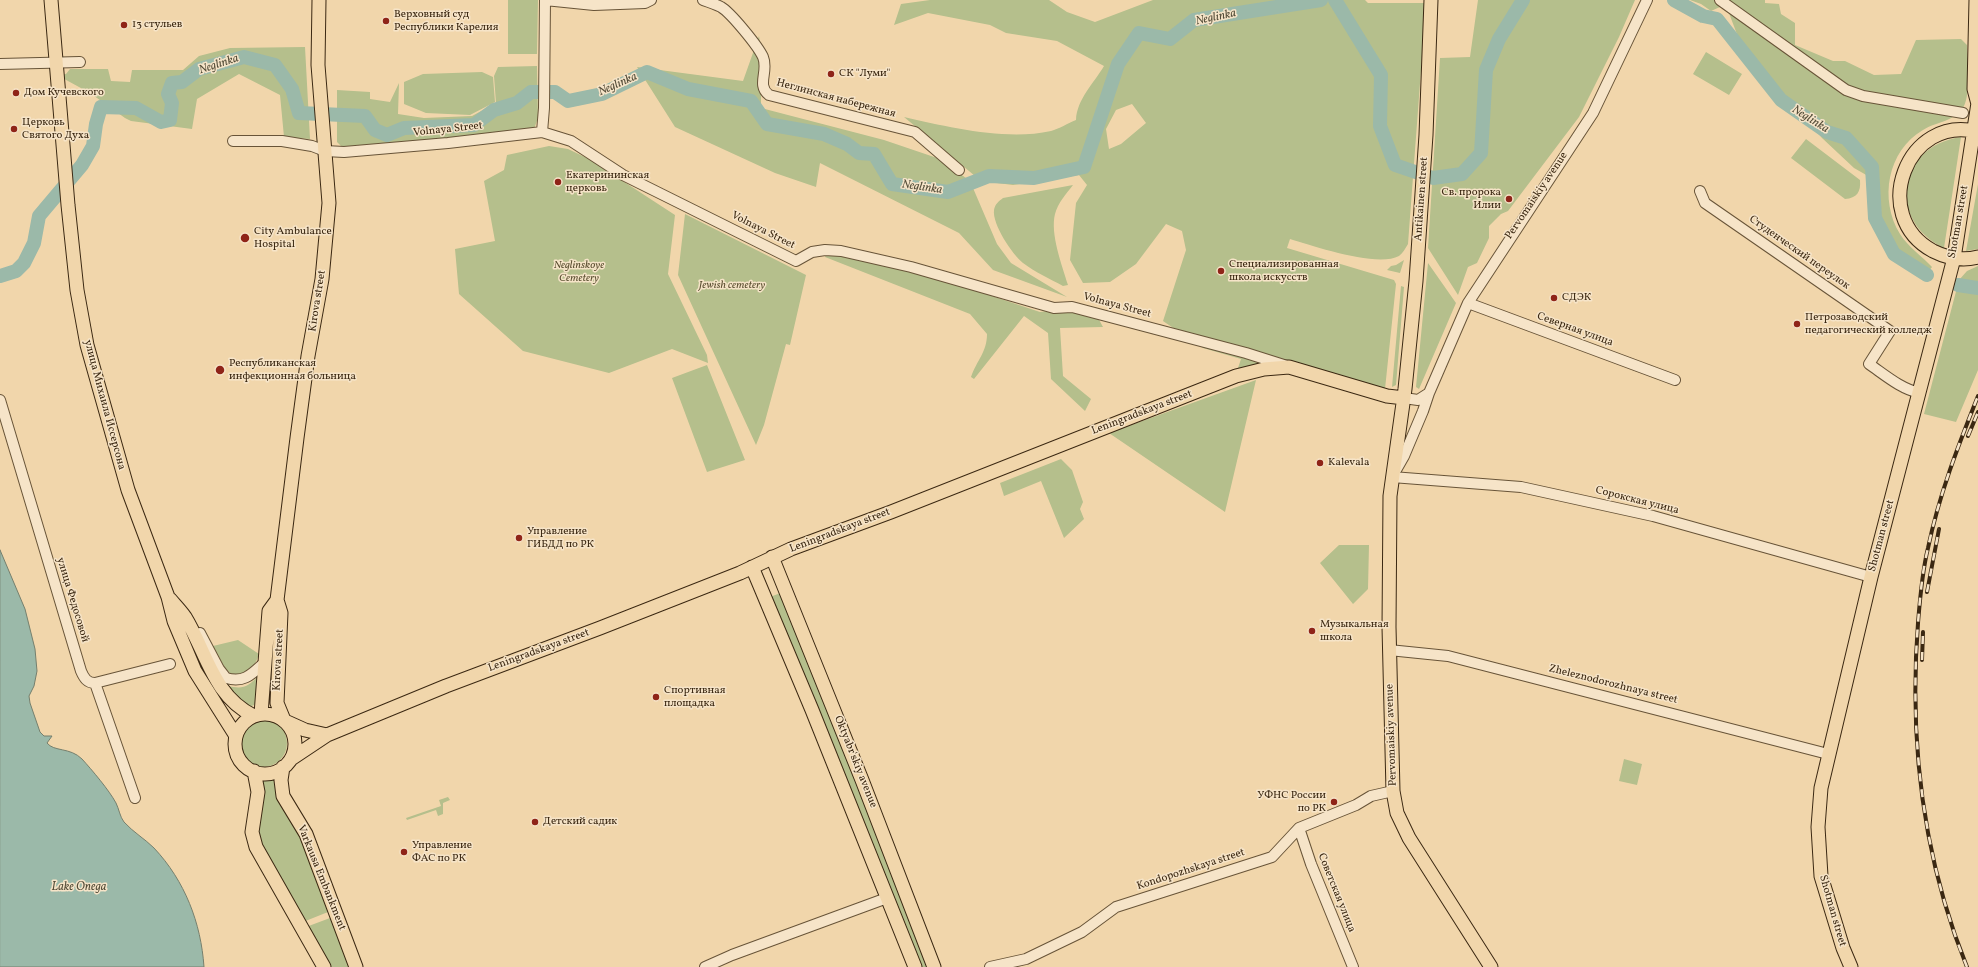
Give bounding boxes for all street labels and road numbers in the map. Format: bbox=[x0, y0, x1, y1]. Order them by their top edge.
street label: Неглинская набережная bbox=[775, 77, 897, 121]
street label: Volnaya Street bbox=[413, 120, 483, 140]
street label: Pervomaiskiy avenue bbox=[1503, 150, 1571, 242]
street label: Antikainen street bbox=[1412, 157, 1432, 241]
street label: Shotman street bbox=[1946, 185, 1972, 259]
street label: Volnaya Street bbox=[729, 209, 797, 253]
street label: Студенческий переулок bbox=[1746, 213, 1852, 293]
street label: Kirova street bbox=[307, 269, 329, 333]
street label: Volnaya Street bbox=[1082, 291, 1152, 321]
street label: Северная улица bbox=[1535, 310, 1615, 350]
street label: улица Михаила Иссерсона bbox=[80, 339, 128, 471]
street label: Leningradskaya street bbox=[1090, 388, 1194, 438]
street label: Сорокская улица bbox=[1594, 484, 1680, 518]
street label: Shotman street bbox=[1866, 499, 1898, 573]
street label: Leningradskaya street bbox=[788, 506, 892, 556]
street label: улица Федосовой bbox=[53, 556, 91, 644]
street label: Leningradskaya street bbox=[487, 627, 591, 675]
street label: Kirova street bbox=[271, 629, 287, 691]
street label: Zheleznodorozhnaya street bbox=[1547, 663, 1679, 707]
street label: Pervomaiskiy avenue bbox=[1384, 684, 1400, 786]
street label: Oktyabr'skiy avenue bbox=[830, 714, 880, 810]
street label: Varkausa Embankment bbox=[294, 823, 348, 933]
street label: Kondopozhskaya street bbox=[1135, 846, 1247, 894]
street label: Советская улица bbox=[1314, 852, 1358, 934]
street label: Shotman street bbox=[1815, 874, 1849, 948]

